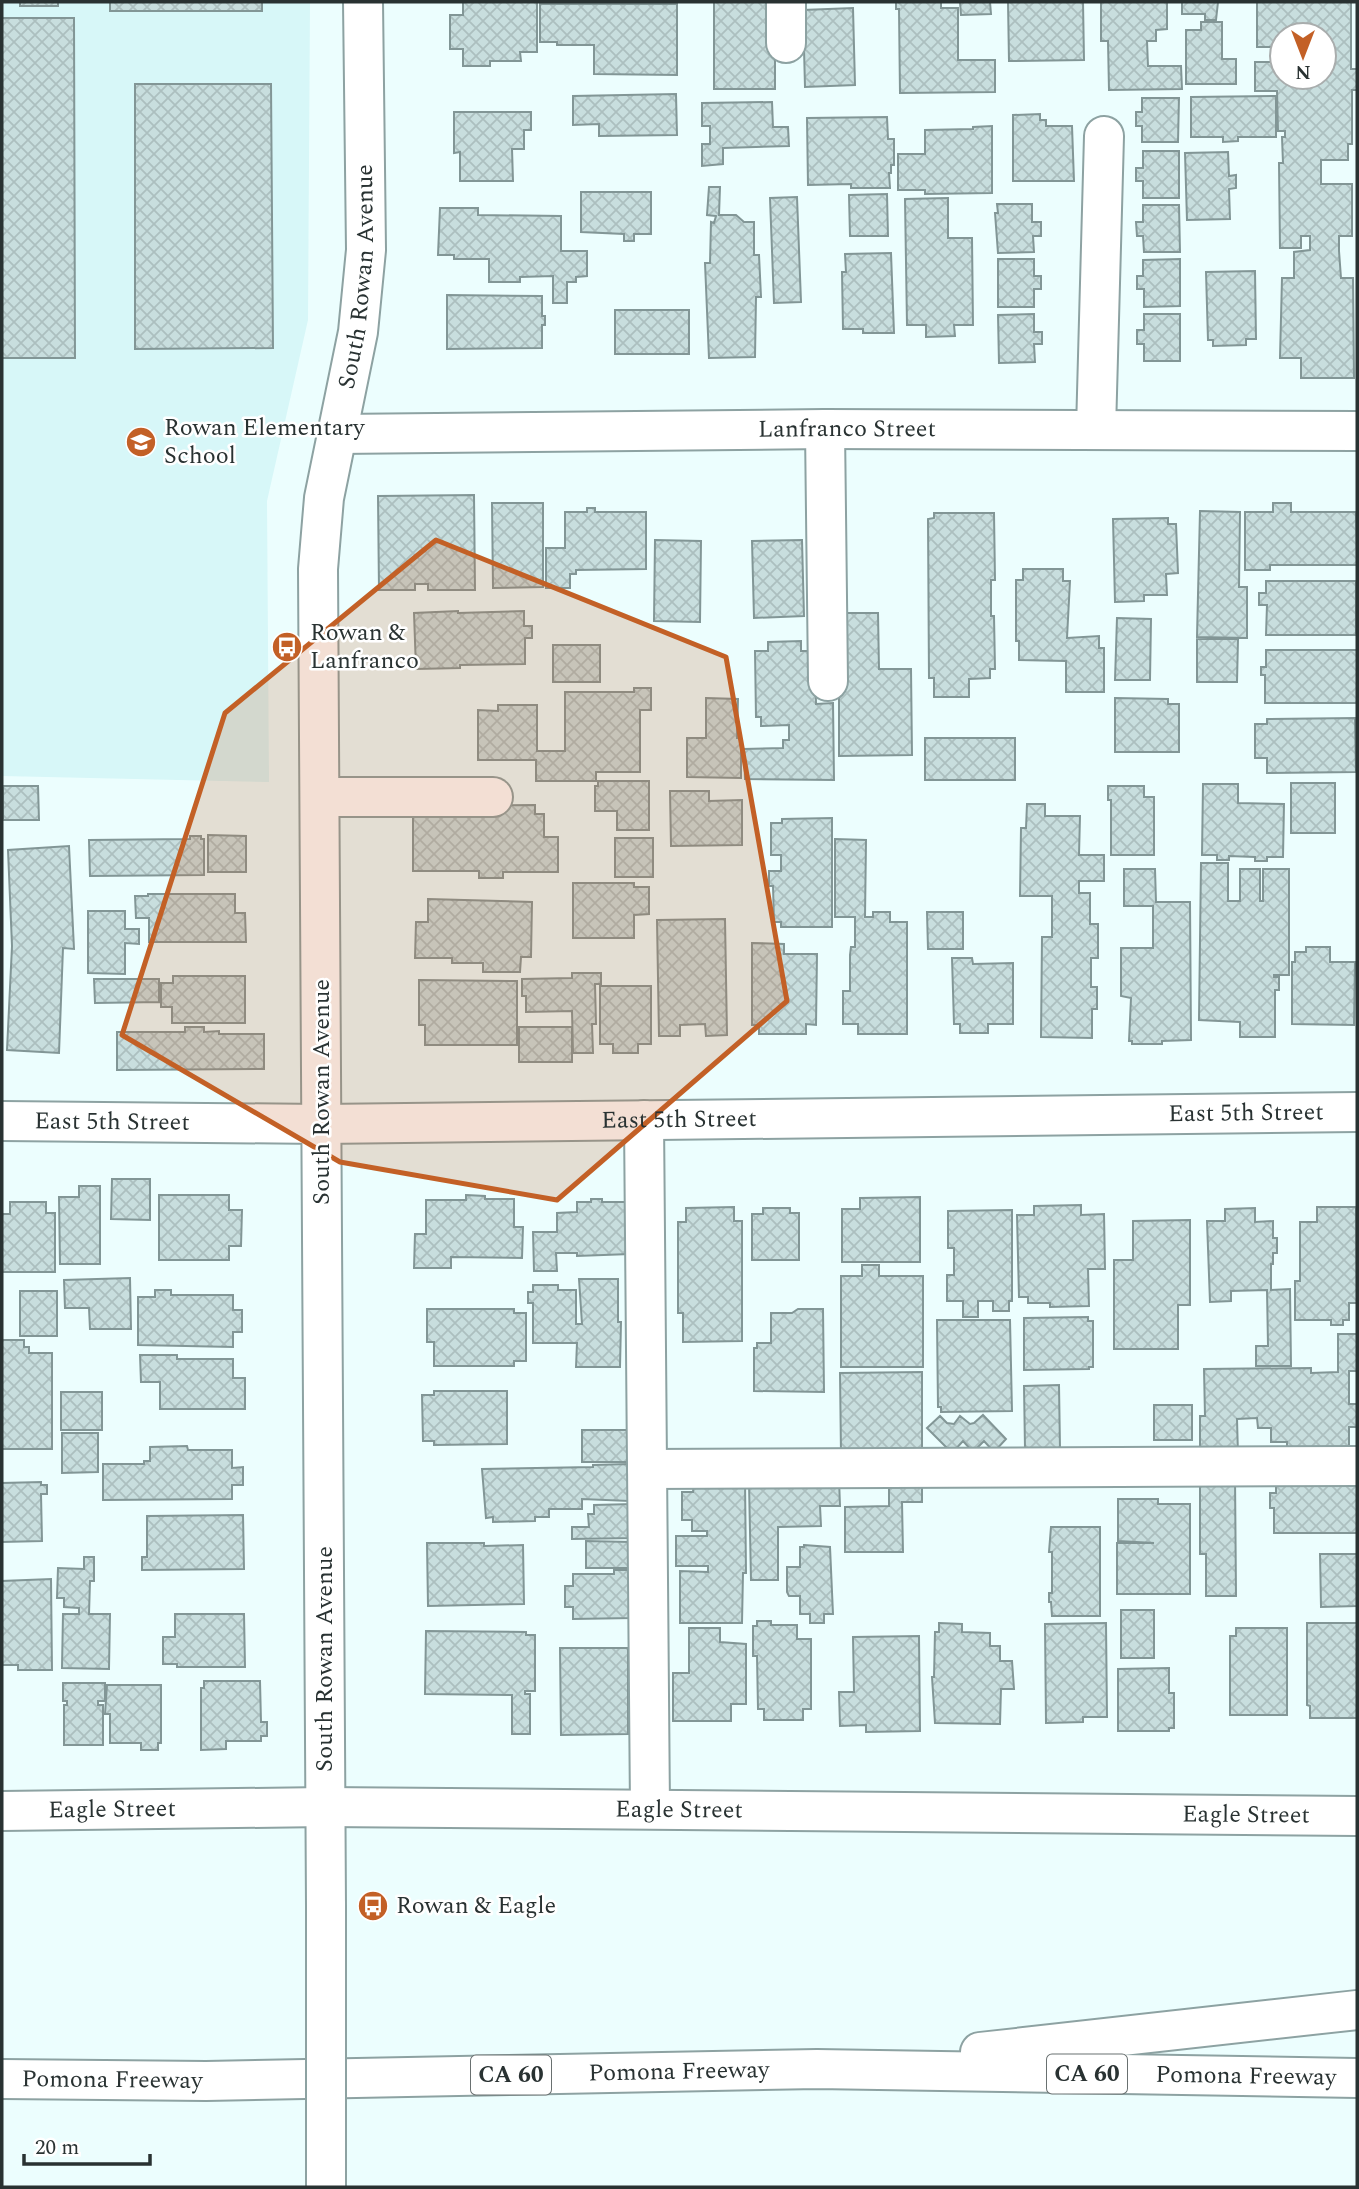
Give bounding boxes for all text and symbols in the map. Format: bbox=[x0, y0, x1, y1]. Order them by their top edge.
north arrow bbox=[1268, 21, 1338, 91]
text: N bbox=[1295, 57, 1311, 86]
street label: South Rowan Avenue bbox=[329, 164, 384, 392]
place label: Rowan Elementary School bbox=[164, 410, 366, 474]
street label: Lanfranco Street bbox=[758, 411, 936, 448]
school or university icon: Rowan Elementary School bbox=[124, 425, 158, 459]
place label: Rowan & Lanfranco bbox=[310, 615, 419, 679]
bus stop icon: Rowan & Lanfranco bbox=[270, 630, 304, 664]
street label: South Rowan Avenue bbox=[304, 979, 340, 1205]
street label: East 5th Street bbox=[1168, 1094, 1324, 1132]
street label: East 5th Street bbox=[601, 1101, 757, 1139]
street label: East 5th Street bbox=[34, 1103, 190, 1141]
street label: South Rowan Avenue bbox=[307, 1546, 343, 1772]
street label: Eagle Street bbox=[48, 1791, 176, 1828]
street label: Eagle Street bbox=[615, 1792, 743, 1829]
street label: Eagle Street bbox=[1182, 1796, 1310, 1834]
place label: Rowan & Eagle bbox=[396, 1888, 556, 1924]
bus stop icon: Rowan & Eagle bbox=[356, 1889, 390, 1923]
street label: Pomona Freeway bbox=[588, 2052, 771, 2091]
road number: CA 60 bbox=[1047, 2054, 1127, 2094]
road number: CA 60 bbox=[471, 2056, 551, 2094]
street label: Pomona Freeway bbox=[1155, 2057, 1338, 2096]
street label: Pomona Freeway bbox=[21, 2061, 204, 2099]
scale bar bbox=[24, 2122, 150, 2166]
text: 20 m bbox=[35, 2132, 79, 2164]

